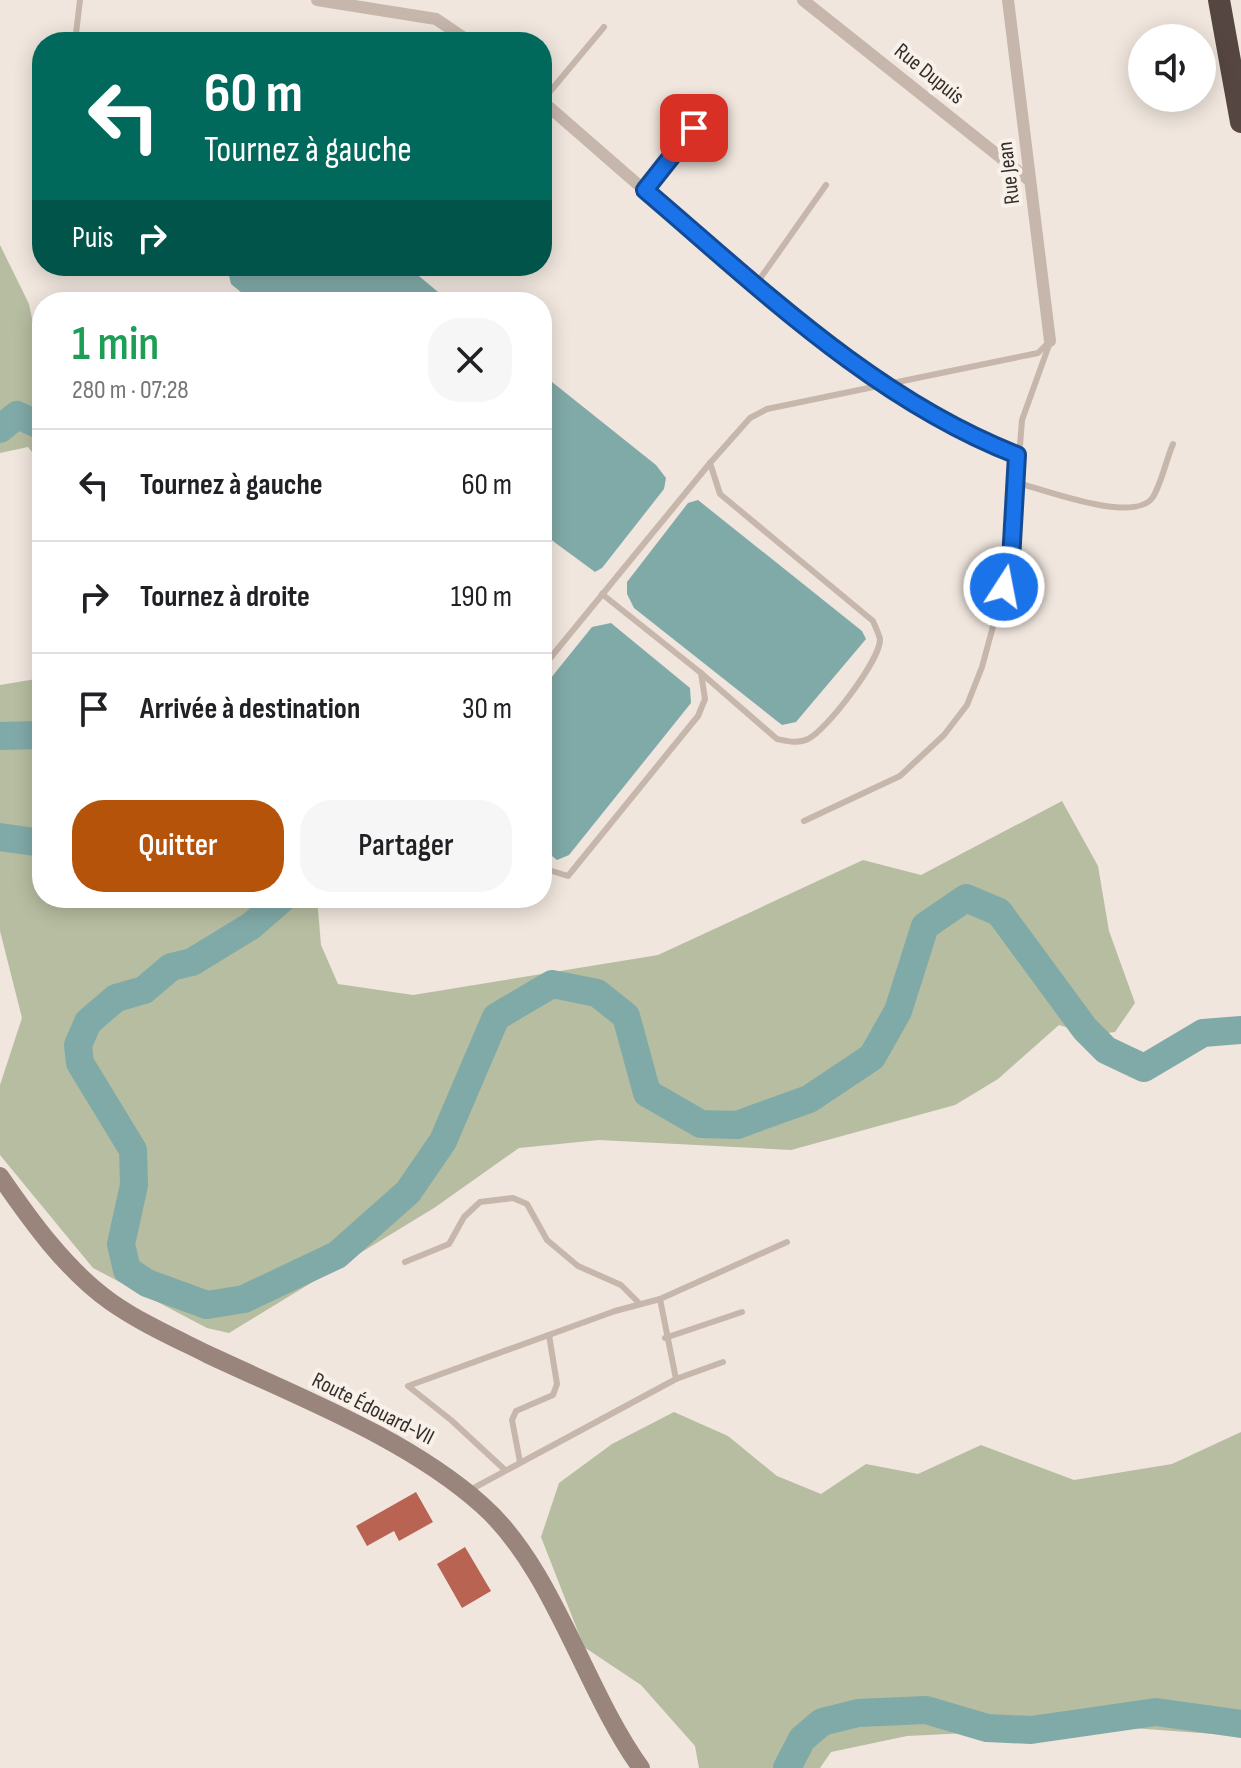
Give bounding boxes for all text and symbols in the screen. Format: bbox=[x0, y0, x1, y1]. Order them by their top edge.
map controls bbox=[1128, 24, 1216, 112]
button: sound bbox=[1128, 24, 1216, 112]
street label: Rue Dupuis bbox=[889, 38, 969, 110]
text: 60 m bbox=[204, 61, 303, 128]
icon: left bbox=[72, 64, 176, 168]
pin bbox=[660, 94, 728, 162]
icon: arrive bbox=[672, 106, 716, 150]
text: Tournez à gauche bbox=[204, 129, 412, 172]
street label: Rue Jean bbox=[992, 140, 1026, 206]
icon: right bbox=[130, 216, 174, 260]
text: Puis bbox=[72, 220, 114, 256]
text: 1 min bbox=[72, 316, 159, 373]
button: close bbox=[428, 318, 512, 402]
text: 280 m · 07:28 bbox=[72, 375, 189, 406]
icon: left bbox=[72, 463, 116, 507]
text: Tournez à gauche bbox=[140, 467, 323, 503]
text: 60 m bbox=[461, 467, 512, 503]
position arrow bbox=[962, 545, 1046, 629]
icon: right bbox=[72, 575, 116, 619]
text: Tournez à droite bbox=[140, 579, 310, 615]
text: 190 m bbox=[451, 579, 512, 615]
icon: arrive bbox=[72, 687, 116, 731]
text: Arrivée à destination bbox=[140, 691, 360, 727]
text: 30 m bbox=[462, 691, 512, 727]
button: Quitter bbox=[72, 800, 284, 892]
button: Partager bbox=[300, 800, 512, 892]
street label: Route Édouard-VII bbox=[307, 1367, 439, 1451]

